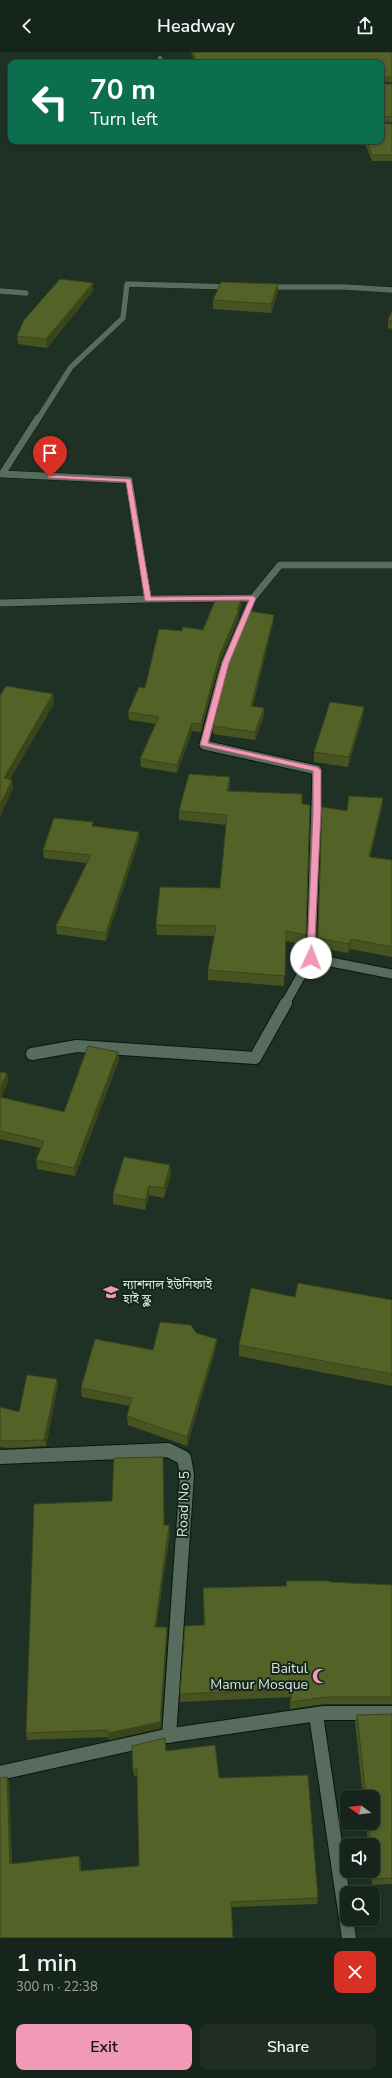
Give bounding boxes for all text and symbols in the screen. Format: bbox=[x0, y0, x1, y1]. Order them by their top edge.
text: Headway bbox=[157, 14, 235, 38]
icon: back bbox=[16, 15, 38, 37]
icon: share bbox=[354, 15, 376, 37]
text: 70 m bbox=[90, 71, 156, 109]
icon: left bbox=[24, 76, 76, 128]
text: Turn left bbox=[90, 107, 158, 131]
pin bbox=[33, 436, 67, 477]
icon: arrive bbox=[39, 442, 61, 464]
position arrow bbox=[290, 937, 332, 979]
place label: ন্যাশনাল ইউনিফাই হাই স্কুল bbox=[122, 1277, 213, 1307]
school or university icon: ন্যাশনাল ইউনিফাই হাই স্কুল bbox=[102, 1283, 120, 1301]
street label: Road No 5 bbox=[173, 1471, 194, 1537]
place label: Baitul Mamur Mosque bbox=[210, 1659, 309, 1694]
mosque icon: Baitul Mamur Mosque bbox=[311, 1667, 329, 1685]
north arrow bbox=[340, 1790, 380, 1830]
map controls bbox=[340, 1790, 380, 1926]
button: sound bbox=[340, 1838, 380, 1878]
button: search bbox=[340, 1886, 380, 1926]
text: 1 min bbox=[16, 1947, 77, 1979]
button: close bbox=[334, 1951, 376, 1993]
text: 300 m · 22:38 bbox=[16, 1978, 98, 1996]
button: Exit bbox=[16, 2024, 192, 2070]
button: Share bbox=[200, 2024, 376, 2070]

